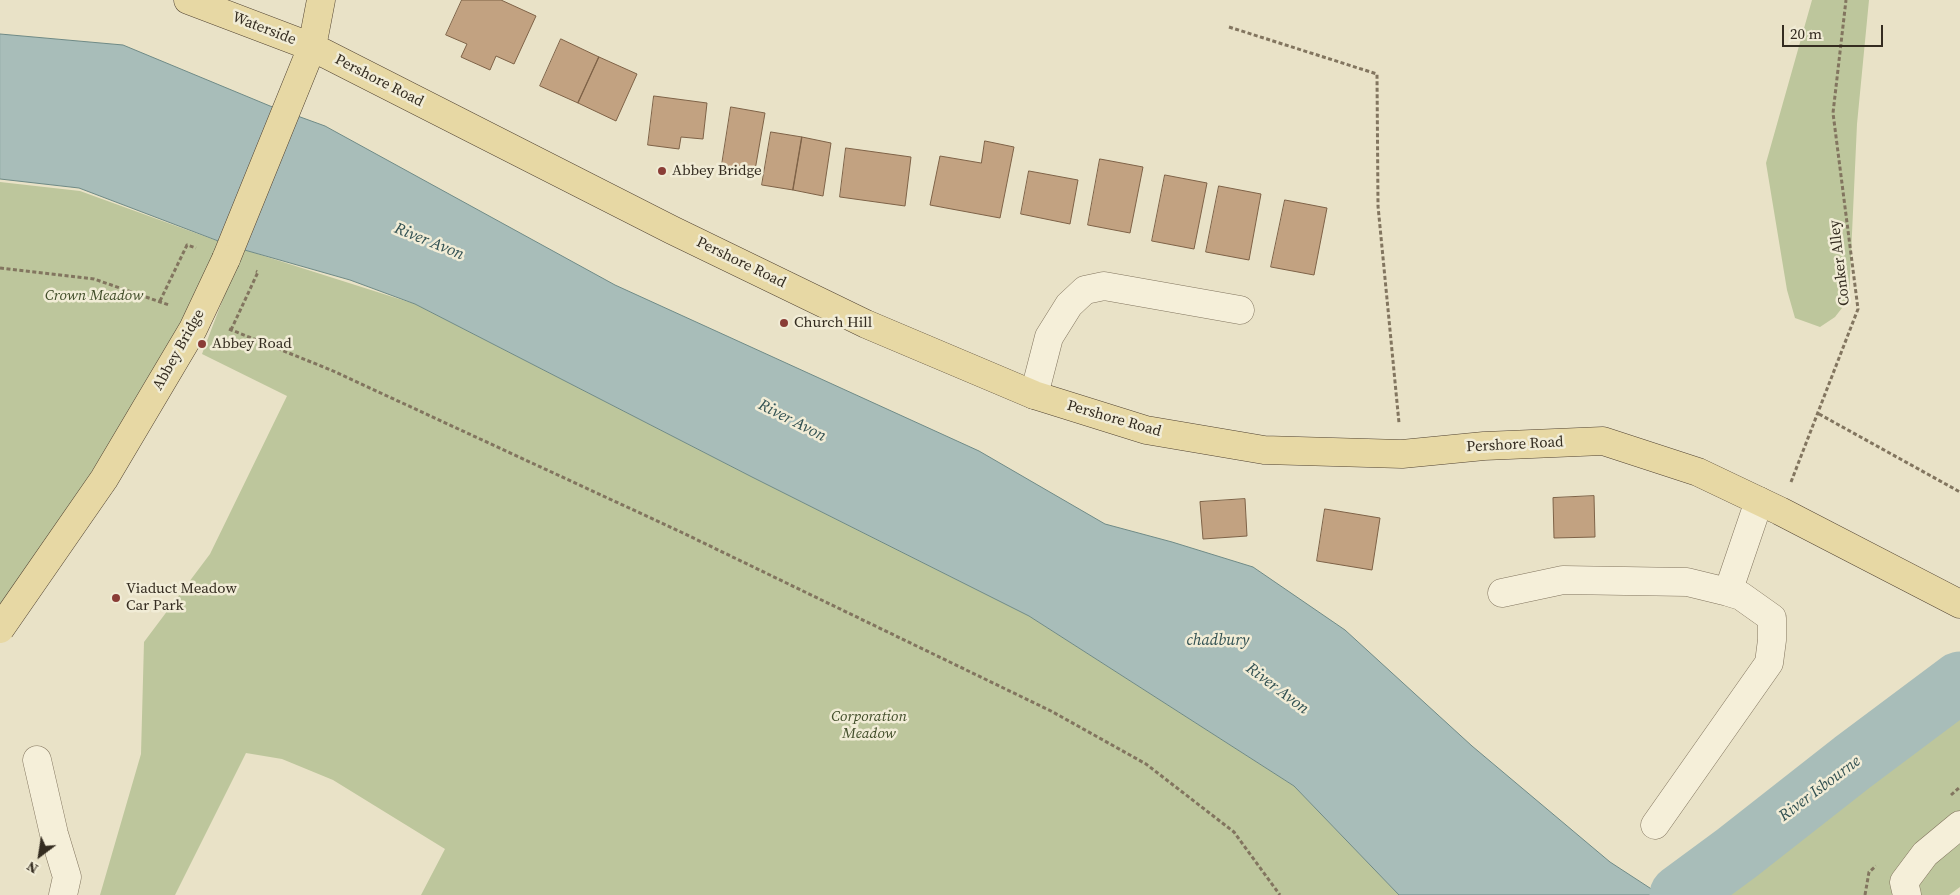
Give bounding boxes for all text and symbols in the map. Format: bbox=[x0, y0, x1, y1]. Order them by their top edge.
street label: Waterside bbox=[230, 9, 298, 49]
scale bar bbox=[1785, 15, 1886, 47]
text: 20 m bbox=[1790, 23, 1822, 44]
street label: Pershore Road bbox=[332, 51, 426, 111]
place label: Abbey Bridge bbox=[672, 162, 762, 180]
marker: Abbey Bridge bbox=[656, 165, 668, 177]
water label: River Avon bbox=[391, 219, 467, 265]
street label: Conker Alley bbox=[1826, 219, 1854, 307]
street label: Pershore Road bbox=[693, 234, 789, 292]
park label: Crown Meadow bbox=[45, 287, 143, 305]
street label: Abbey Bridge bbox=[149, 306, 209, 394]
place label: Church Hill bbox=[794, 314, 872, 332]
marker: Church Hill bbox=[778, 317, 790, 329]
place label: Abbey Road bbox=[212, 335, 292, 353]
marker: Abbey Road bbox=[196, 338, 208, 350]
water label: River Avon bbox=[755, 396, 829, 446]
street label: Pershore Road bbox=[1065, 397, 1163, 441]
street label: Pershore Road bbox=[1466, 433, 1564, 457]
place label: Viaduct Meadow Car Park bbox=[126, 580, 237, 615]
marker: Viaduct Meadow Car Park bbox=[110, 592, 122, 604]
water label: chadbury bbox=[1187, 631, 1249, 651]
water label: River Avon bbox=[1242, 659, 1312, 719]
park label: Corporation Meadow bbox=[831, 708, 907, 743]
water label: River Isbourne bbox=[1776, 752, 1864, 826]
north arrow bbox=[15, 830, 65, 880]
text: N bbox=[23, 857, 42, 879]

